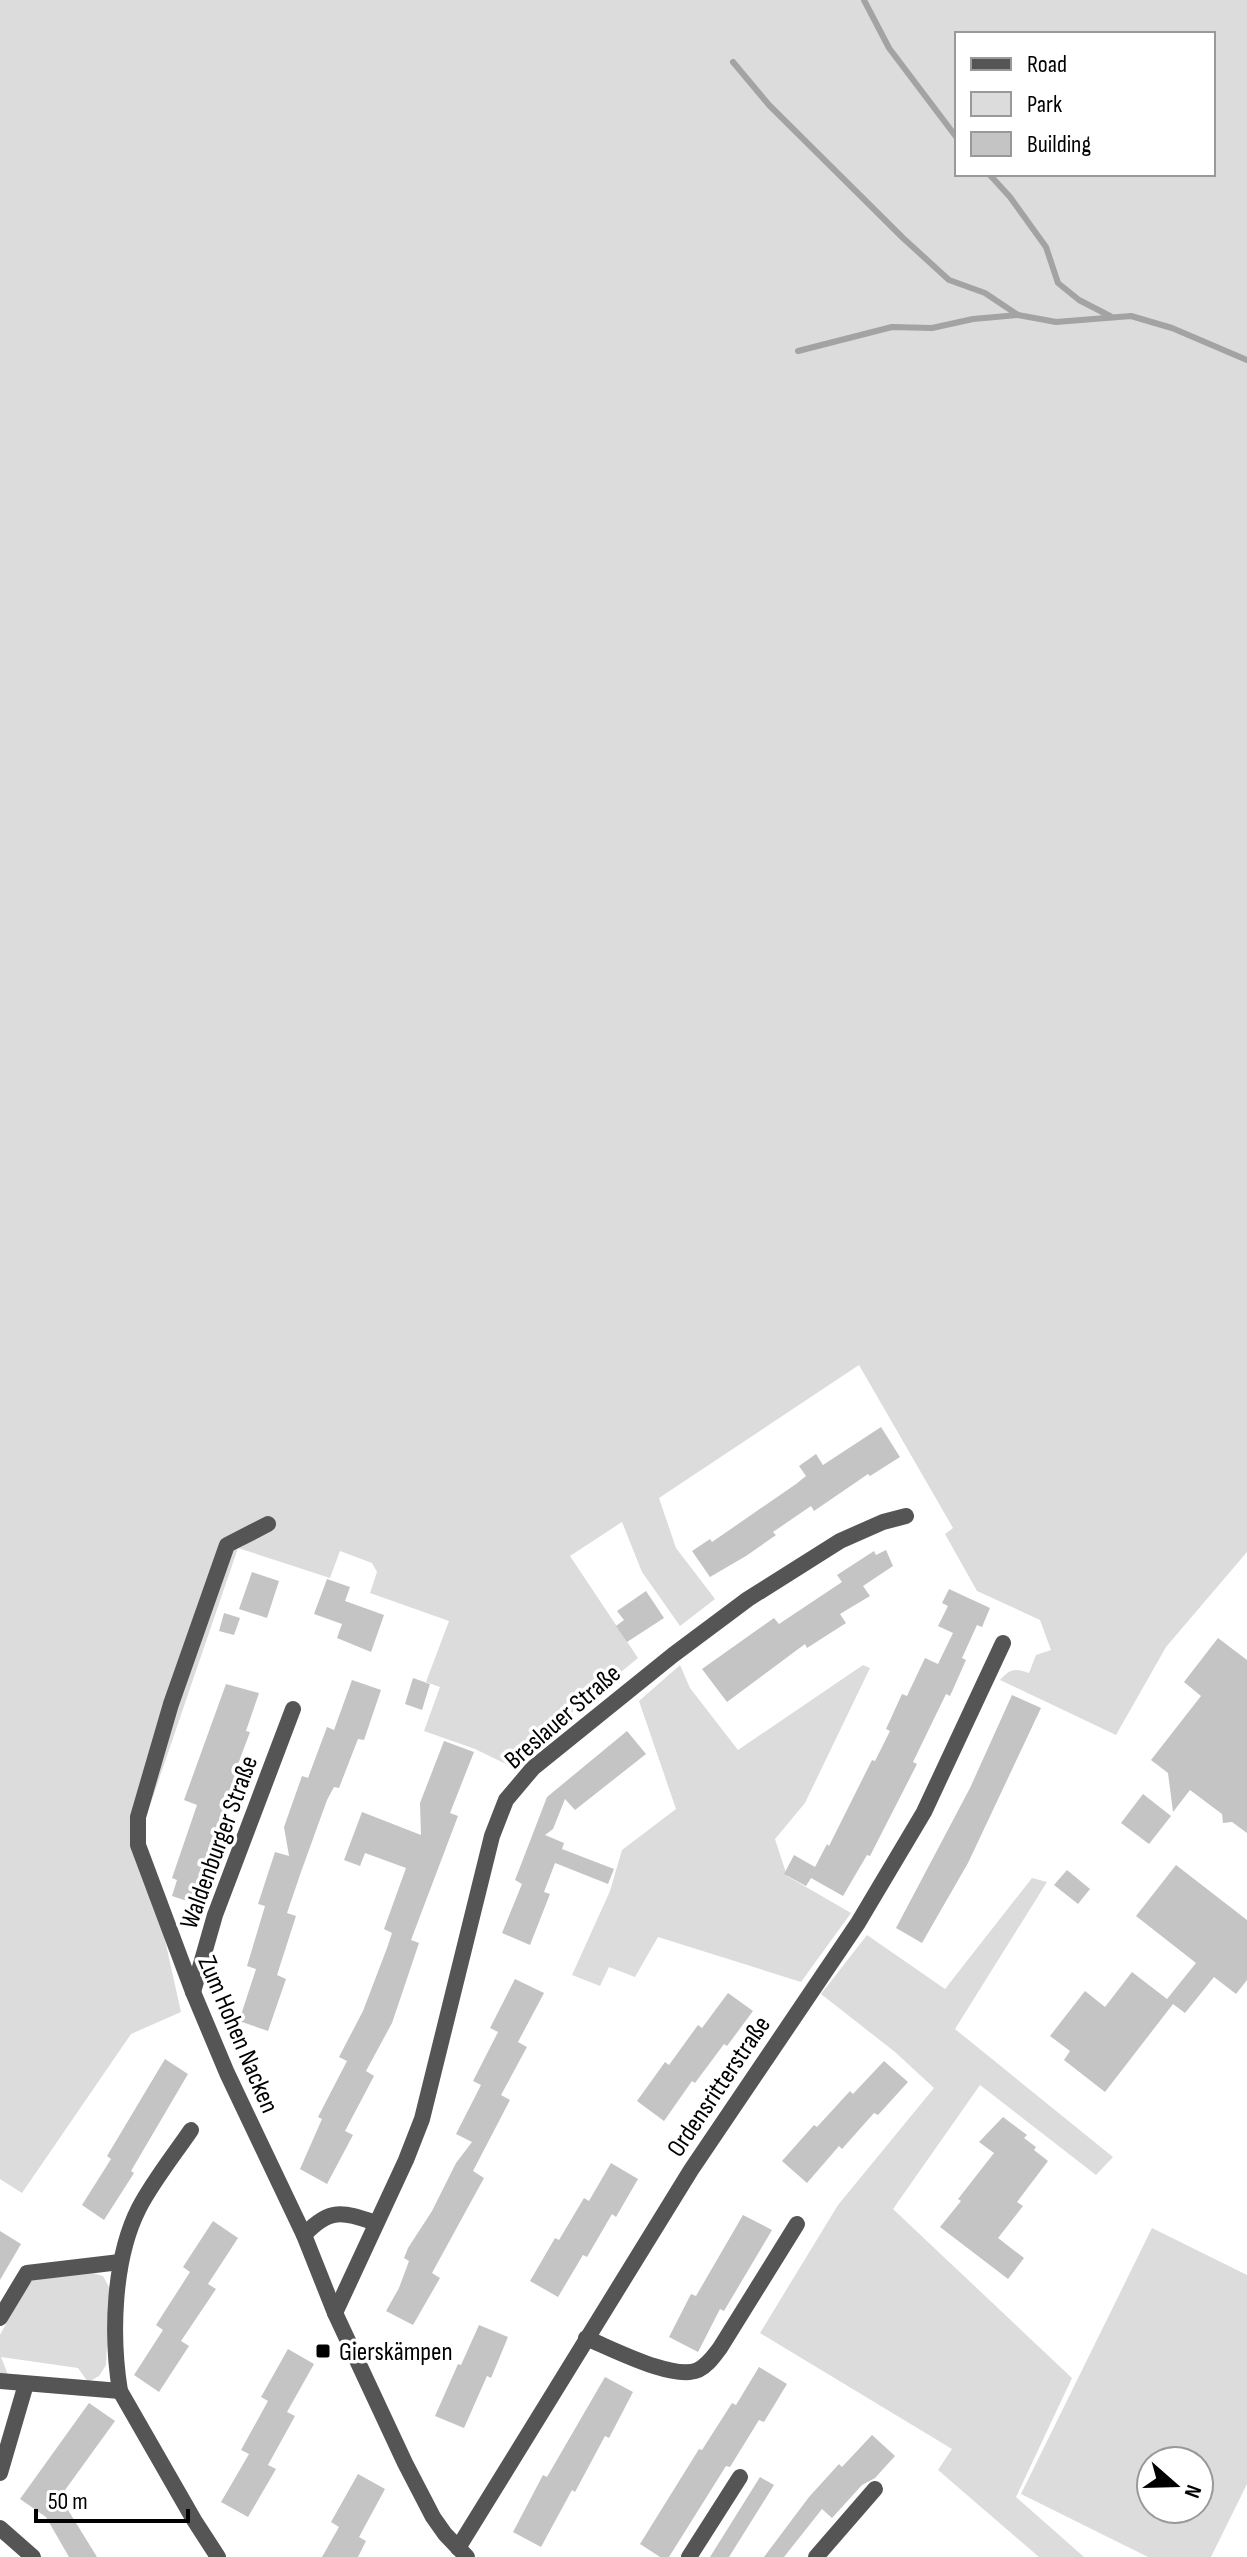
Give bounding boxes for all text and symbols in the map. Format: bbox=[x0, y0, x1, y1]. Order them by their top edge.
legend bbox=[955, 32, 1215, 176]
text: Road bbox=[1027, 50, 1067, 79]
text: Park bbox=[1027, 90, 1062, 119]
text: Building bbox=[1027, 130, 1091, 159]
street label: Breslauer Straße bbox=[499, 1658, 627, 1776]
street label: Waldenburger Straße bbox=[174, 1752, 265, 1933]
street label: Zum Hohen Nacken bbox=[191, 1951, 285, 2118]
street label: Ordensritterstraße bbox=[661, 2011, 778, 2163]
place label: Gierskämpen bbox=[339, 2337, 453, 2368]
marker: Gierskämpen bbox=[314, 2342, 332, 2360]
north arrow bbox=[1135, 2445, 1215, 2525]
scale bar bbox=[36, 2473, 188, 2523]
text: N bbox=[1178, 2481, 1207, 2501]
text: 50 m bbox=[48, 2487, 88, 2516]

